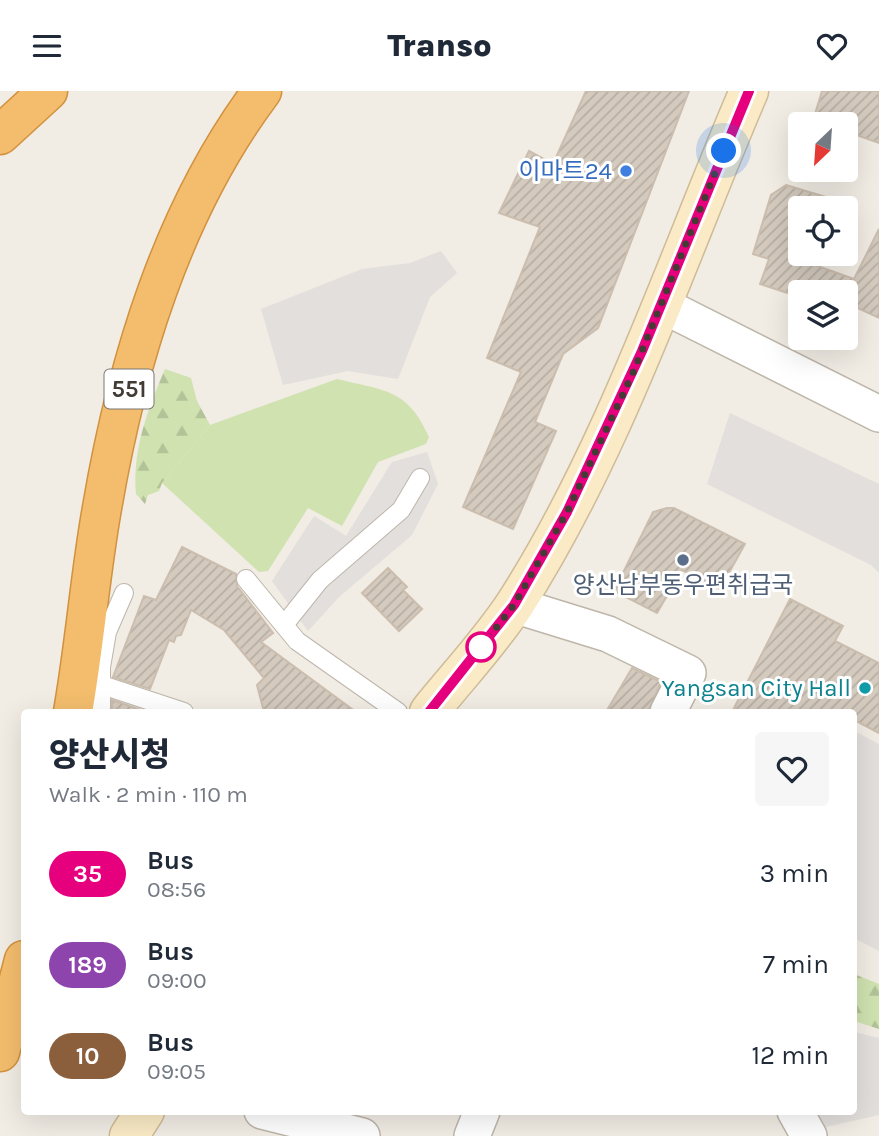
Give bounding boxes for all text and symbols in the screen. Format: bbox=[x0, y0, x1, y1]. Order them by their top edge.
icon: menu bbox=[28, 27, 66, 65]
text: Transo bbox=[387, 27, 492, 64]
icon: heart bbox=[813, 27, 851, 65]
north arrow bbox=[788, 112, 858, 182]
map controls bbox=[788, 112, 858, 350]
your location bbox=[706, 133, 741, 168]
place label: 이마트24 bbox=[518, 157, 612, 185]
marker: 이마트24 bbox=[618, 163, 634, 179]
button: locate bbox=[788, 196, 858, 266]
button: layers bbox=[788, 280, 858, 350]
road number: 551 bbox=[104, 369, 154, 409]
marker: 양산남부동우편취급국 bbox=[675, 552, 691, 568]
place label: 양산남부동우편취급국 bbox=[573, 571, 793, 599]
unlabelled marker bbox=[466, 632, 496, 662]
place label: Yangsan City Hall bbox=[662, 674, 851, 702]
marker: Yangsan City Hall bbox=[857, 680, 873, 696]
button: heart bbox=[755, 732, 829, 806]
text: 양산시청 bbox=[49, 736, 170, 774]
text: Walk · 2 min · 110 m bbox=[49, 781, 248, 808]
text: Bus bbox=[147, 845, 194, 876]
text: 3 min bbox=[760, 858, 829, 889]
text: 35 bbox=[73, 860, 102, 888]
text: 08:56 bbox=[147, 876, 206, 903]
text: Bus bbox=[147, 936, 194, 967]
text: 7 min bbox=[763, 949, 829, 980]
text: 189 bbox=[68, 951, 107, 979]
text: 09:00 bbox=[147, 967, 207, 994]
text: Bus bbox=[147, 1027, 194, 1058]
text: 12 min bbox=[751, 1040, 829, 1071]
text: 10 bbox=[76, 1042, 99, 1070]
text: 09:05 bbox=[147, 1058, 206, 1085]

